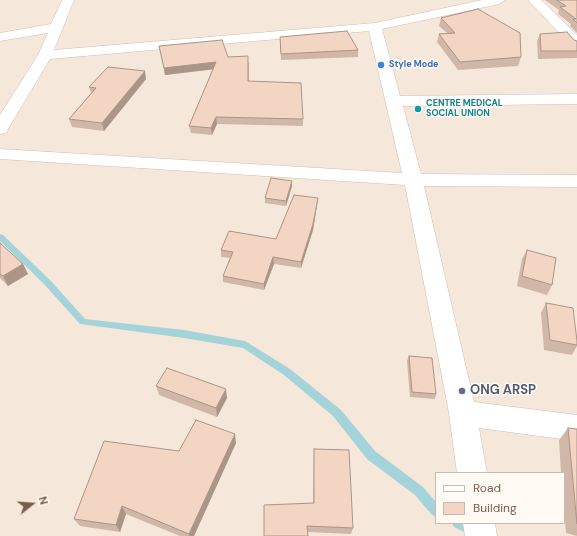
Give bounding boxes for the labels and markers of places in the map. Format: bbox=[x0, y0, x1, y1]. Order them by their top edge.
marker: Style Mode bbox=[376, 60, 386, 70]
place label: Style Mode bbox=[389, 60, 438, 70]
place label: CENTRE MEDICAL SOCIAL UNION bbox=[426, 99, 503, 120]
marker: CENTRE MEDICAL SOCIAL UNION bbox=[413, 104, 423, 114]
place label: ONG ARSP bbox=[470, 383, 536, 399]
marker: ONG ARSP bbox=[457, 386, 467, 396]

